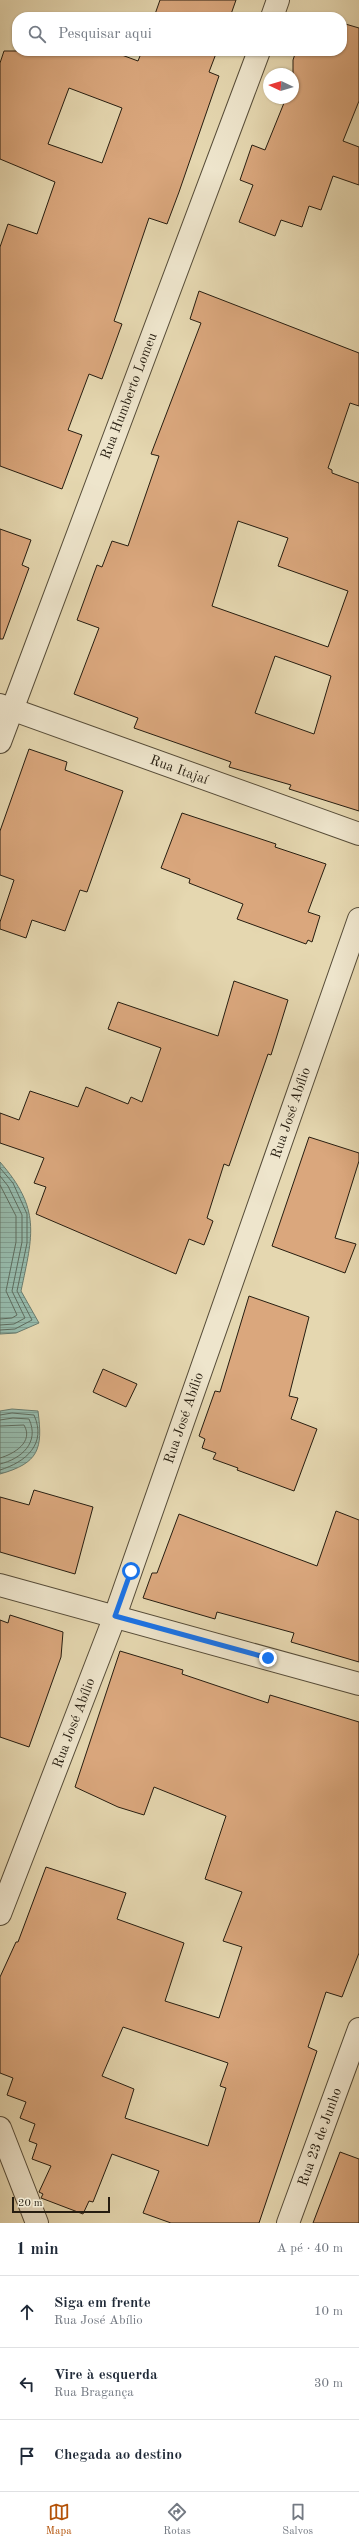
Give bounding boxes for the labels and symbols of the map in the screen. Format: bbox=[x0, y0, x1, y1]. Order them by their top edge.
north arrow bbox=[263, 68, 299, 104]
street label: Rua Humberto Lomeu bbox=[98, 330, 160, 461]
street label: Rua Itajaí bbox=[148, 753, 210, 787]
street label: Rua José Abílio bbox=[269, 1066, 313, 1160]
street label: Rua José Abílio bbox=[162, 1371, 206, 1465]
route start bbox=[122, 1562, 140, 1580]
route end bbox=[259, 1649, 277, 1667]
street label: Rua José Abílio bbox=[50, 1676, 98, 1770]
street label: Rua 23 de Junho bbox=[296, 2086, 344, 2188]
scale bar bbox=[12, 2195, 110, 2214]

